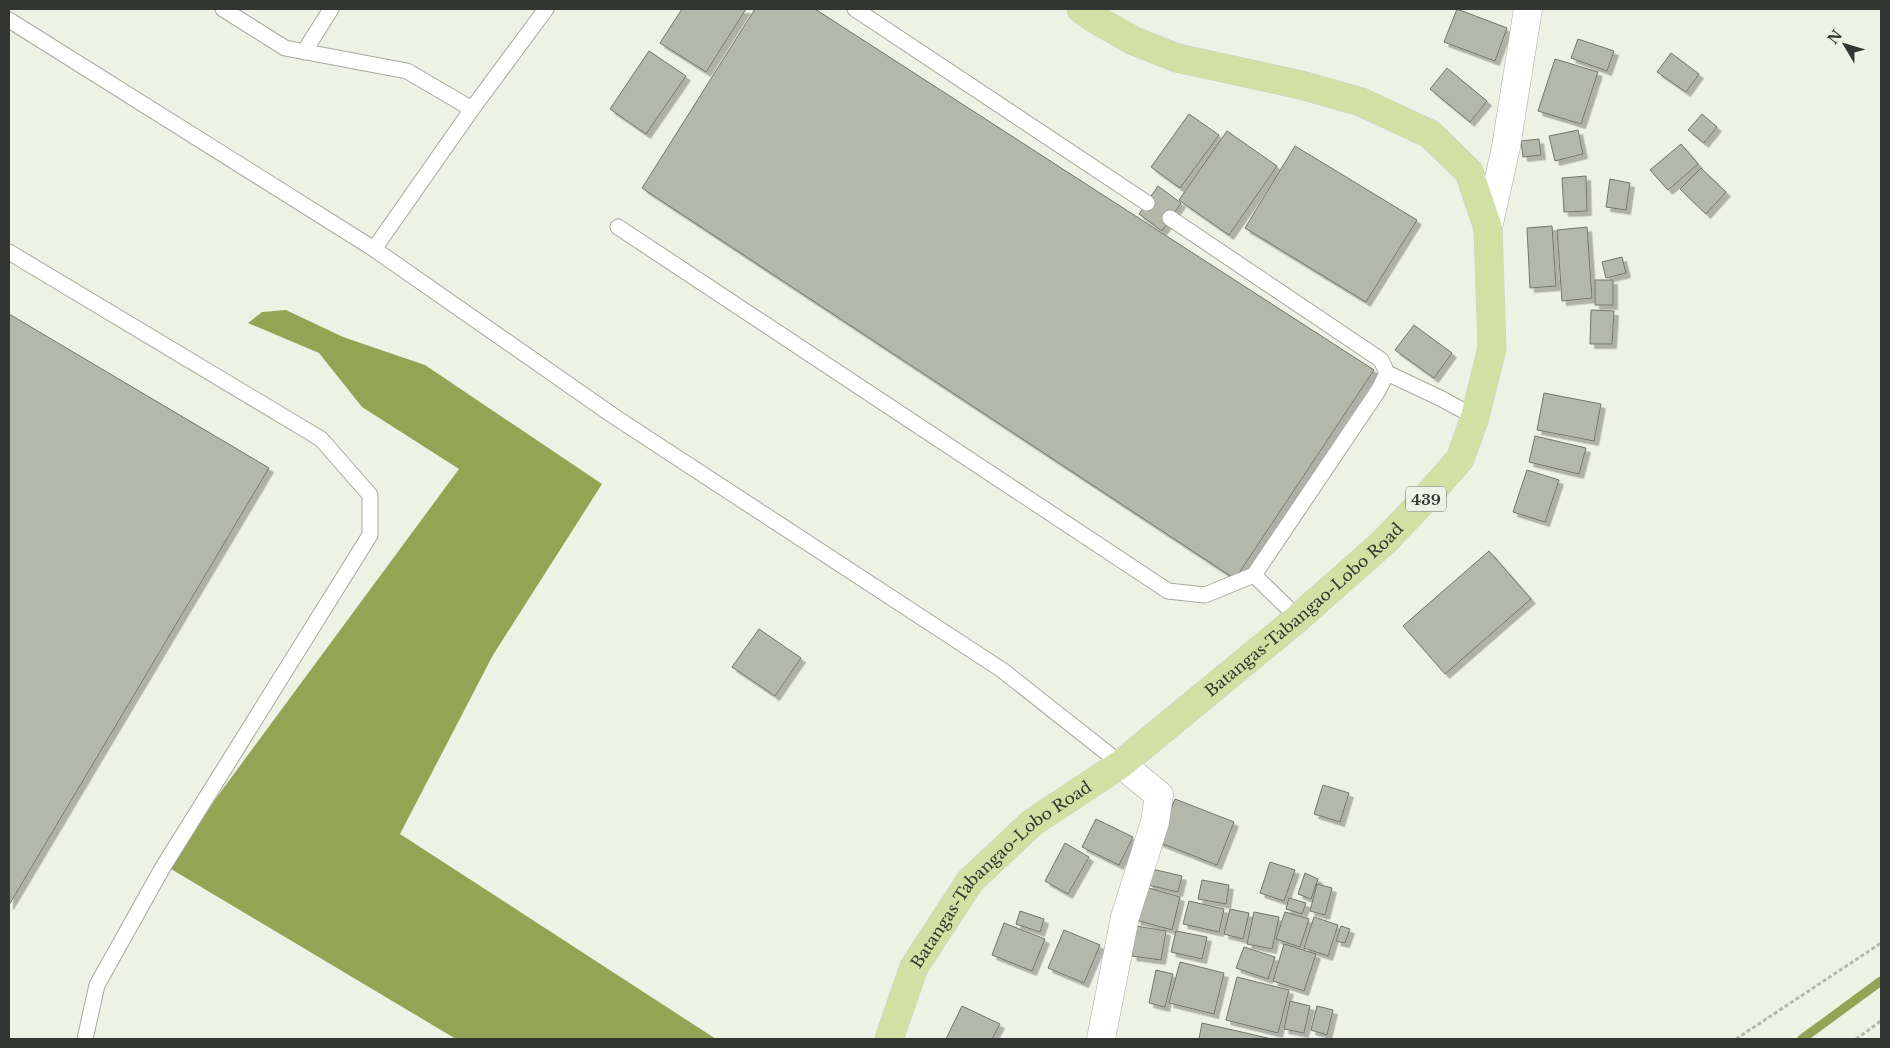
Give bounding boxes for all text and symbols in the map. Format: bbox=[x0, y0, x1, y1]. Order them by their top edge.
north arrow bbox=[1820, 20, 1870, 70]
text: N bbox=[1824, 26, 1846, 48]
road number: 439 bbox=[1406, 486, 1446, 512]
street label: Batangas-Tabangao-Lobo Road bbox=[1201, 518, 1407, 701]
street label: Batangas-Tabangao-Lobo Road bbox=[906, 776, 1095, 972]

